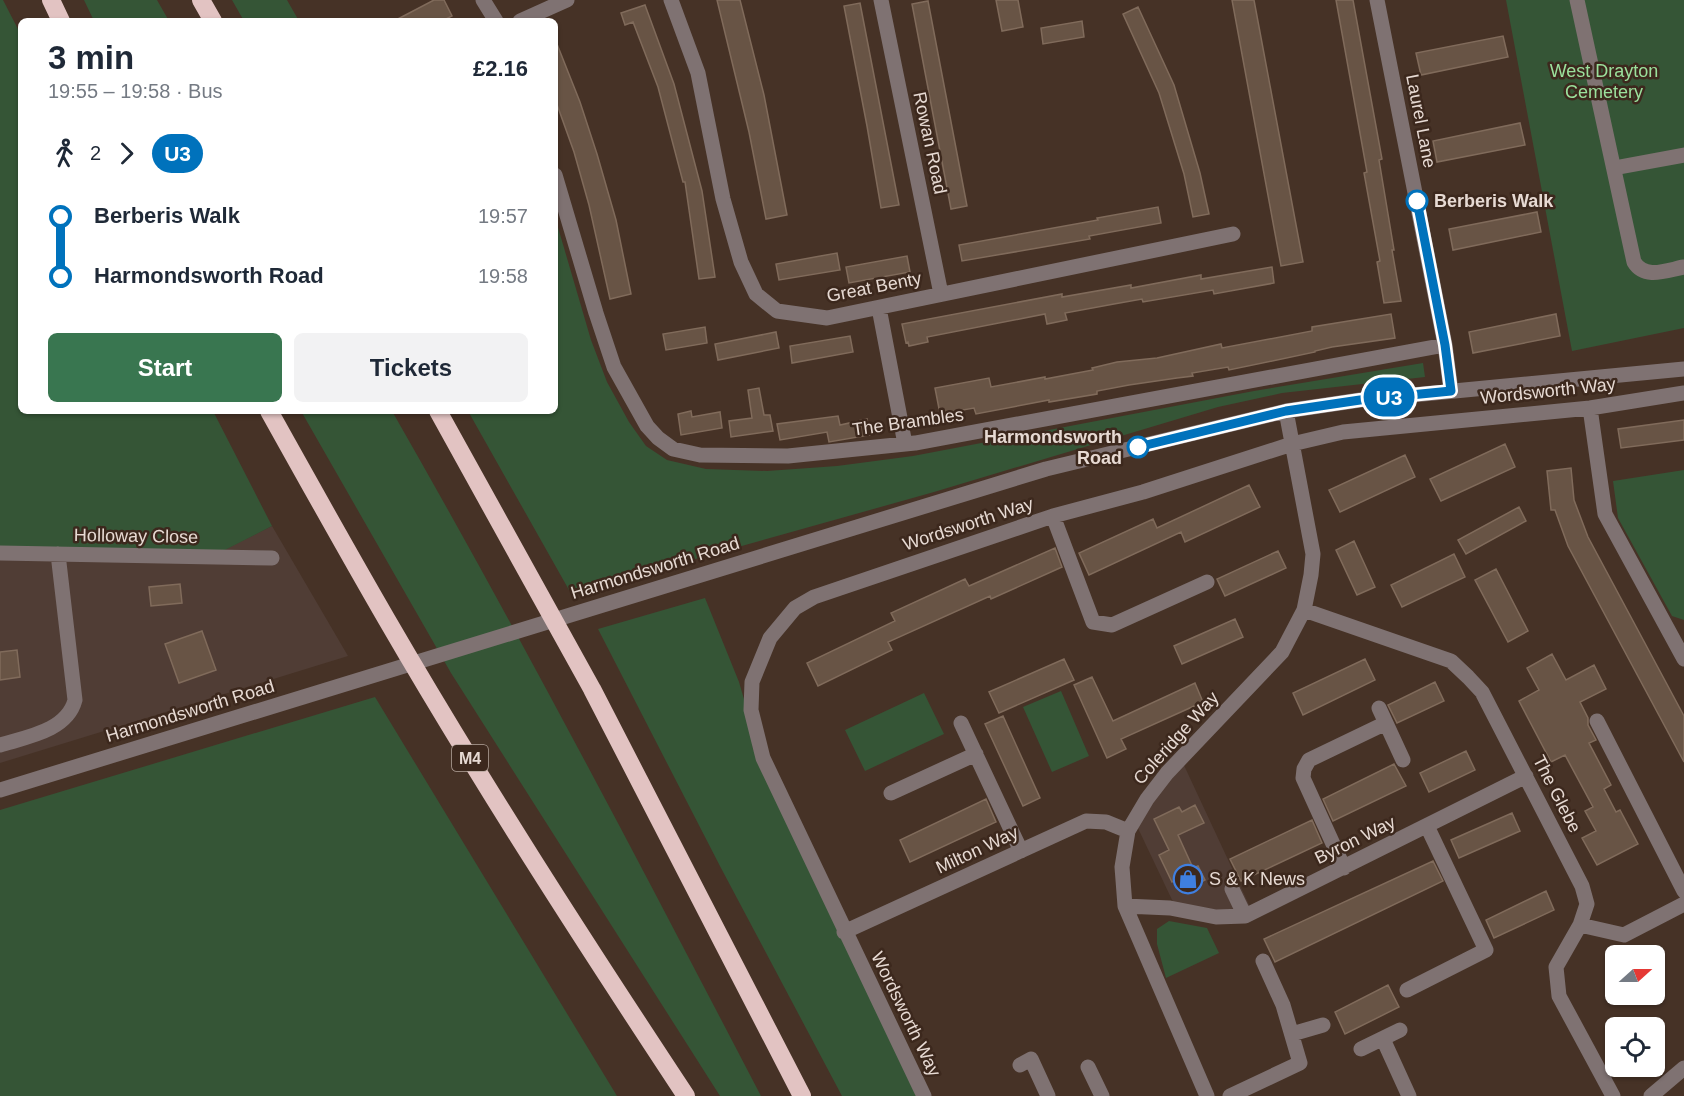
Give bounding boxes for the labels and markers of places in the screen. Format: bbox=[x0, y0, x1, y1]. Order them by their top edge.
marker: Berberis Walk bbox=[1406, 190, 1428, 212]
place label: Berberis Walk bbox=[1434, 191, 1554, 211]
place label: Harmondsworth Road bbox=[984, 427, 1122, 468]
marker: Harmondsworth Road bbox=[1127, 436, 1149, 458]
shop icon: S & K News bbox=[1172, 863, 1204, 895]
place label: S & K News bbox=[1209, 869, 1305, 889]

